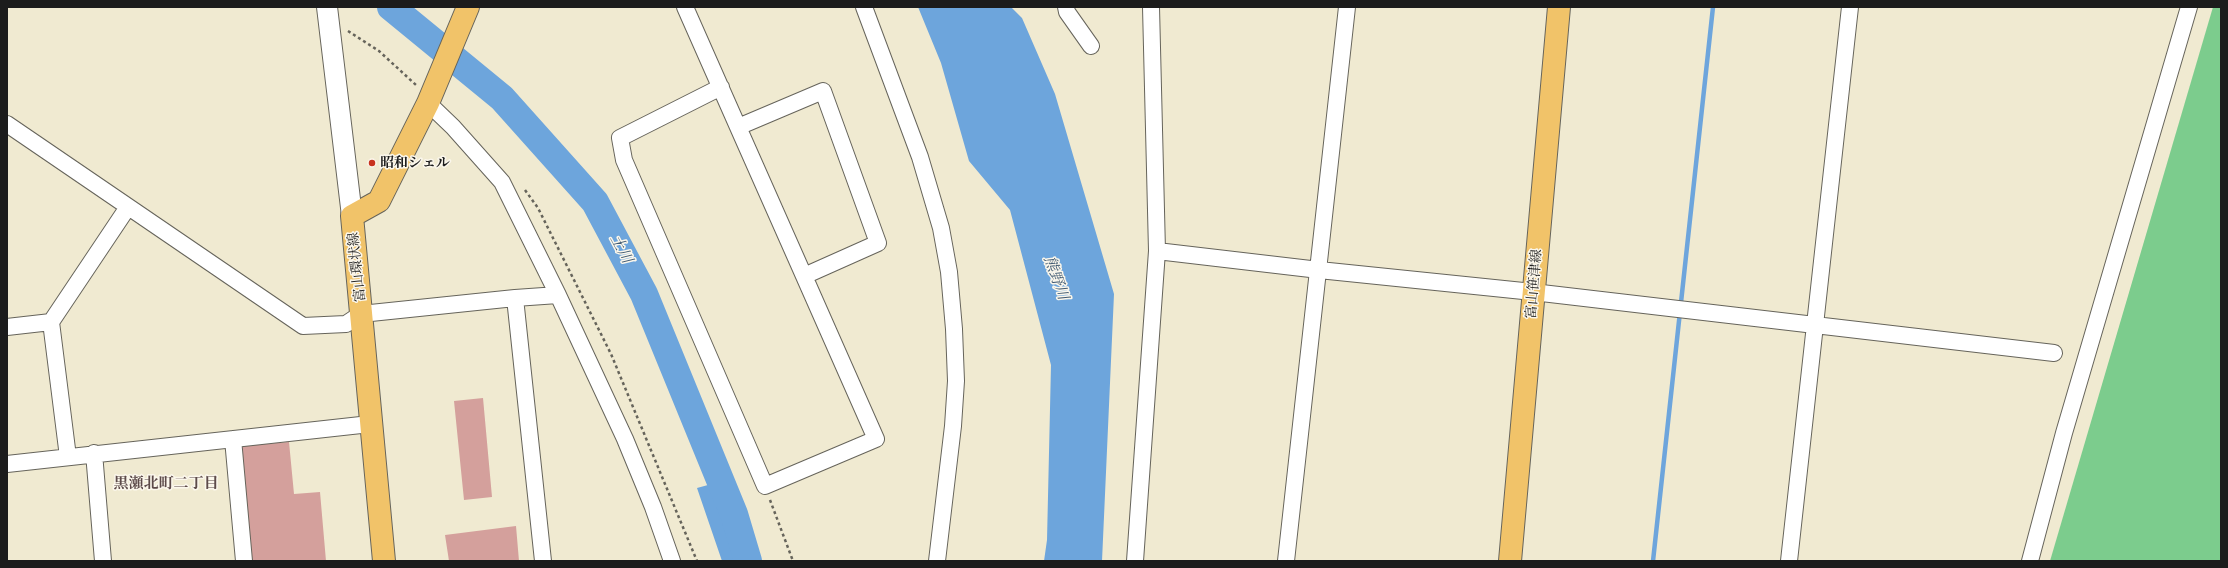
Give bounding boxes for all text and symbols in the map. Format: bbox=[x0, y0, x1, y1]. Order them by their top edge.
place label: 昭和シェル bbox=[380, 155, 450, 171]
marker: 昭和シェル bbox=[367, 158, 377, 168]
street label: 富山環状線 bbox=[345, 231, 369, 303]
water label: 土川 bbox=[606, 232, 636, 266]
street label: 富山笹津線 bbox=[1523, 248, 1545, 320]
water label: 熊野川 bbox=[1040, 254, 1072, 302]
district label: 黒瀬北町二丁目 bbox=[114, 475, 218, 493]

